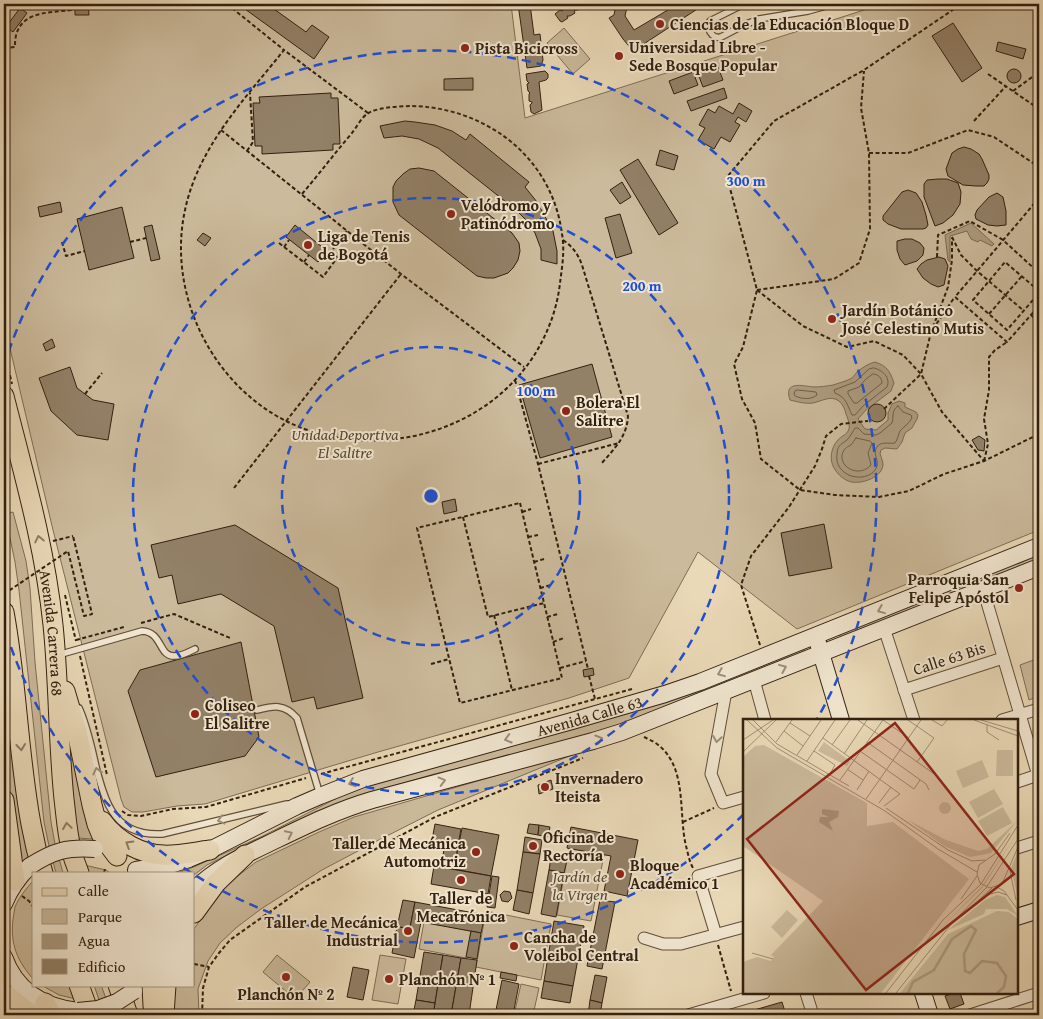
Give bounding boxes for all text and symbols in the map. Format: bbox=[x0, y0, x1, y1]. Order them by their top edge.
place label: Ciencias de la Educación Bloque D bbox=[670, 12, 909, 36]
marker: Ciencias de la Educación Bloque D bbox=[654, 18, 666, 30]
place label: Universidad Libre - Sede Bosque Popular bbox=[629, 35, 778, 77]
place label: Pista Bicicross bbox=[475, 36, 578, 60]
marker: Pista Bicicross bbox=[459, 42, 471, 54]
marker: Universidad Libre - Sede Bosque Popular bbox=[613, 50, 625, 62]
text: 300 m bbox=[726, 170, 766, 191]
place label: Velódromo y Patinódromo bbox=[461, 193, 555, 235]
marker: Velódromo y Patinódromo bbox=[445, 208, 457, 220]
place label: Liga de Tenis de Bogotá bbox=[318, 224, 410, 266]
marker: Liga de Tenis de Bogotá bbox=[302, 239, 314, 251]
text: 200 m bbox=[622, 275, 662, 296]
place label: Jardín Botánico José Celestino Mutis bbox=[839, 298, 984, 340]
marker: Jardín Botánico José Celestino Mutis bbox=[826, 313, 838, 325]
text: 100 m bbox=[516, 380, 556, 401]
place label: Bolera El Salitre bbox=[576, 390, 640, 432]
marker: Bolera El Salitre bbox=[560, 405, 572, 417]
park label: Unidad Deportiva El Salitre bbox=[291, 422, 399, 464]
centre of rings bbox=[422, 487, 440, 505]
one-way arrow bbox=[34, 534, 45, 543]
place label: Parroquia San Felipe Apóstol bbox=[908, 567, 1010, 609]
street label: Avenida Carrera 68 bbox=[33, 568, 70, 697]
marker: Parroquia San Felipe Apóstol bbox=[1013, 582, 1025, 594]
one-way arrow bbox=[877, 604, 885, 614]
street label: Calle 63 Bis bbox=[910, 635, 988, 681]
one-way arrow bbox=[779, 664, 787, 674]
one-way arrow bbox=[717, 667, 726, 678]
street label: Avenida Calle 63 bbox=[534, 689, 645, 742]
place label: Coliseo El Salitre bbox=[205, 693, 270, 735]
marker: Coliseo El Salitre bbox=[189, 708, 201, 720]
inset map bbox=[743, 719, 1018, 994]
one-way arrow bbox=[504, 733, 513, 744]
one-way arrow bbox=[595, 735, 603, 745]
one-way arrow bbox=[712, 736, 723, 744]
one-way arrow bbox=[15, 743, 26, 751]
one-way arrow bbox=[92, 766, 103, 775]
place label: Invernadero Iteista bbox=[555, 766, 644, 808]
one-way arrow bbox=[438, 776, 447, 787]
one-way arrow bbox=[348, 777, 357, 787]
marker: Invernadero Iteista bbox=[539, 781, 551, 793]
one-way arrow bbox=[217, 814, 226, 825]
one-way arrow bbox=[62, 821, 73, 829]
place label: Oficina de Rectoría bbox=[543, 825, 614, 867]
one-way arrow bbox=[284, 830, 293, 840]
place label: Taller de Mecánica Automotriz bbox=[333, 831, 467, 873]
marker: Oficina de Rectoría bbox=[527, 840, 539, 852]
one-way arrow bbox=[125, 841, 134, 851]
marker: Taller de Mecánica Automotriz bbox=[470, 846, 482, 858]
place label: Bloque Académico 1 bbox=[630, 853, 719, 895]
park label: Jardín de la Virgen bbox=[550, 864, 608, 906]
marker: Bloque Académico 1 bbox=[614, 868, 626, 880]
legend bbox=[32, 872, 195, 986]
marker: Taller de Mecatrónica bbox=[455, 874, 467, 886]
text: Calle bbox=[78, 880, 109, 901]
place label: Taller de Mecatrónica bbox=[416, 886, 506, 928]
text: Parque bbox=[78, 906, 122, 927]
place label: Taller de Mecánica Industrial bbox=[265, 910, 399, 952]
marker: Taller de Mecánica Industrial bbox=[402, 925, 414, 937]
place label: Cancha de Voleibol Central bbox=[524, 925, 639, 967]
text: Agua bbox=[78, 930, 110, 951]
marker: Cancha de Voleibol Central bbox=[508, 940, 520, 952]
text: Edificio bbox=[78, 956, 126, 977]
place label: Planchón Nº 1 bbox=[399, 967, 496, 991]
marker: Planchón Nº 2 bbox=[280, 971, 292, 983]
marker: Planchón Nº 1 bbox=[383, 973, 395, 985]
place label: Planchón Nº 2 bbox=[238, 982, 335, 1006]

